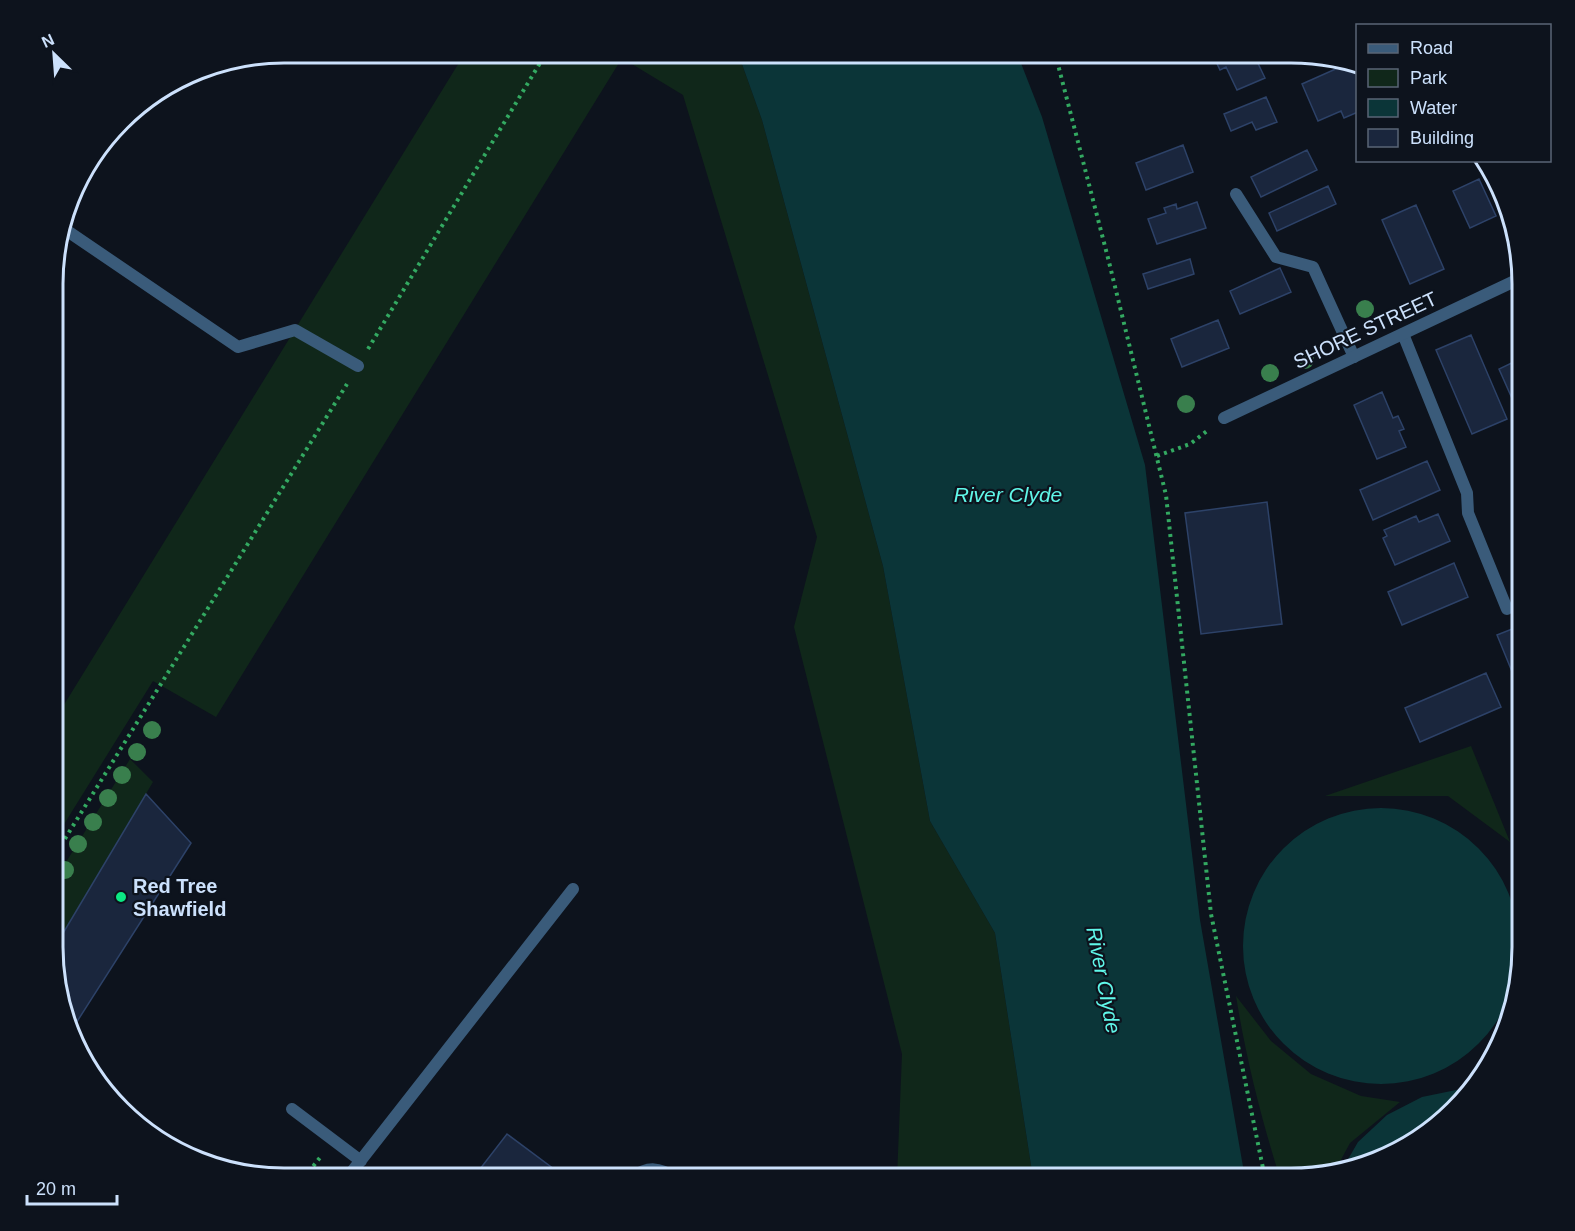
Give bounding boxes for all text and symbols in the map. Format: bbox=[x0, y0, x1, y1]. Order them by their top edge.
north arrow bbox=[24, 24, 84, 84]
legend bbox=[1356, 24, 1551, 162]
text: N bbox=[39, 31, 57, 51]
text: Road bbox=[1410, 38, 1453, 58]
text: Park bbox=[1410, 68, 1448, 88]
text: Water bbox=[1410, 98, 1457, 118]
text: Building bbox=[1410, 128, 1474, 148]
street label: SHORE STREET bbox=[1290, 287, 1440, 373]
water label: River Clyde bbox=[954, 483, 1062, 506]
place label: Red Tree Shawfield bbox=[133, 875, 226, 920]
marker: Red Tree Shawfield bbox=[114, 890, 128, 904]
water label: River Clyde bbox=[1082, 925, 1126, 1035]
scale bar bbox=[27, 1168, 117, 1206]
text: 20 m bbox=[36, 1179, 76, 1199]

